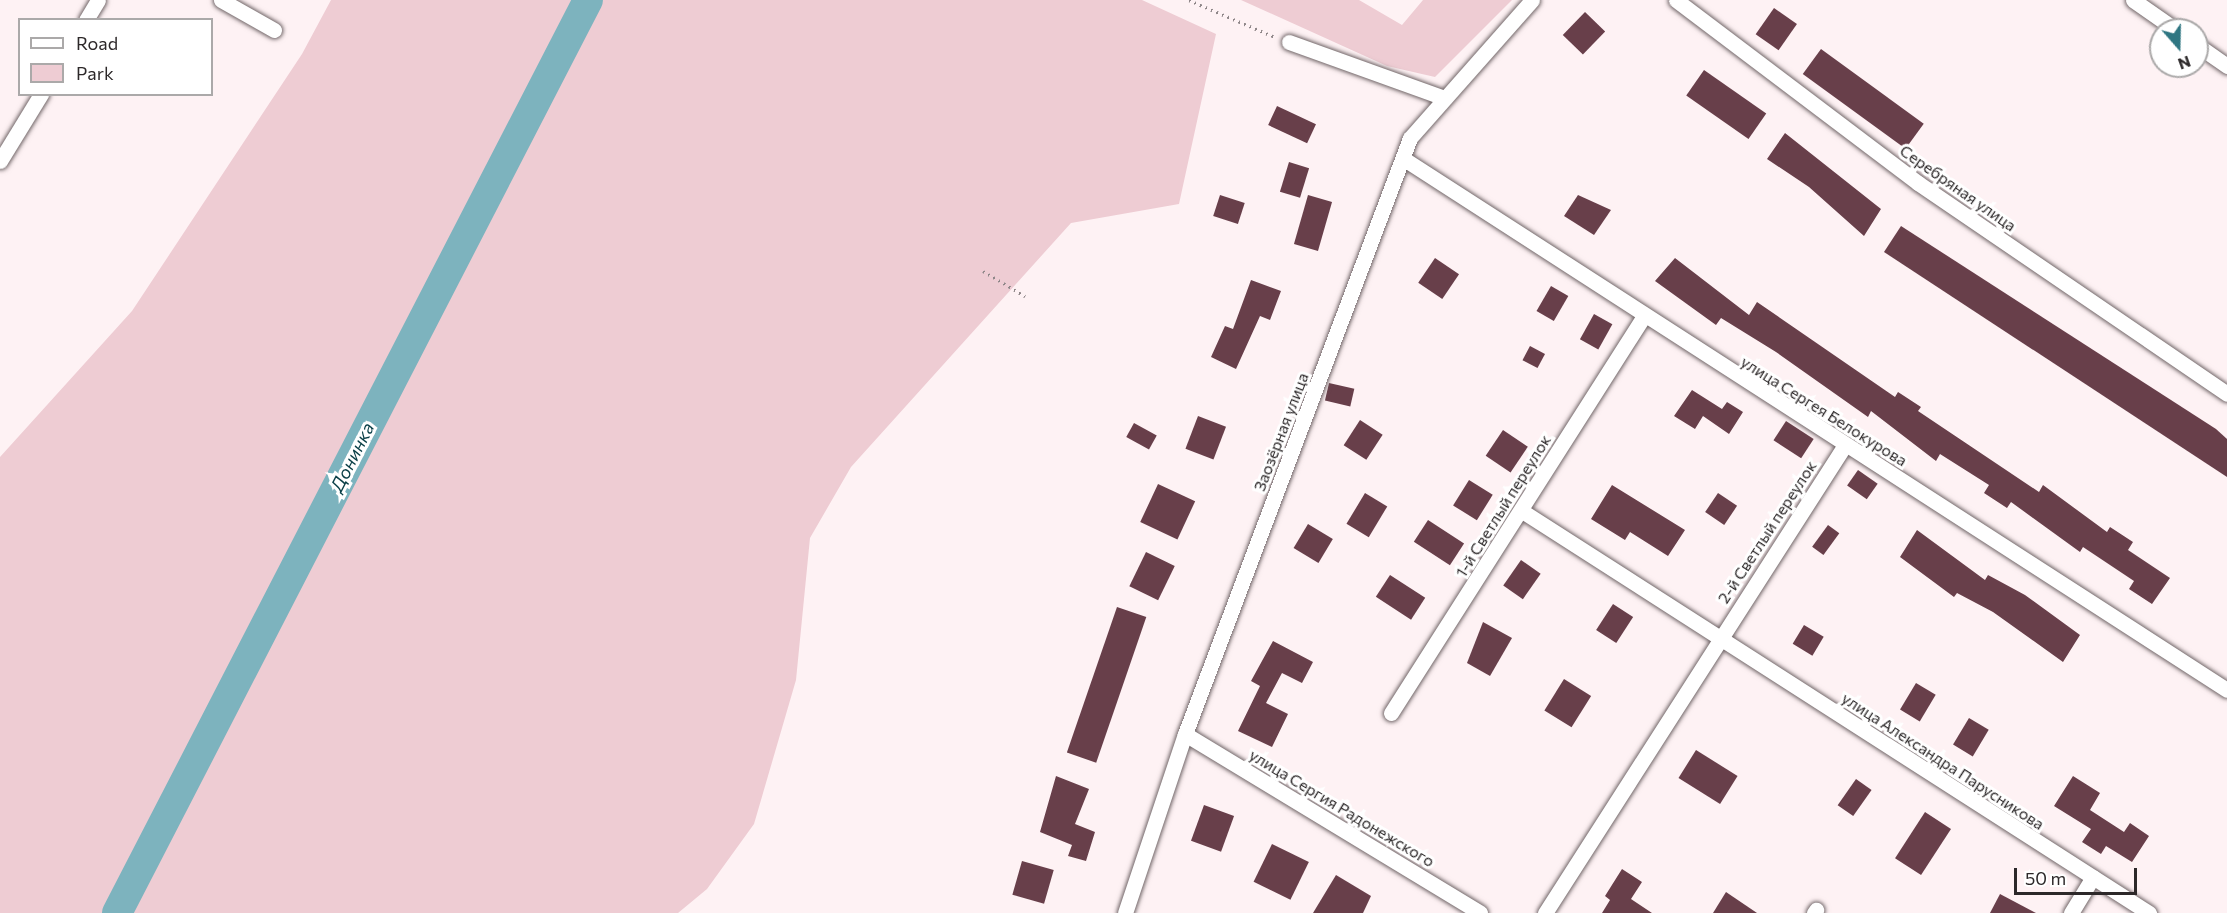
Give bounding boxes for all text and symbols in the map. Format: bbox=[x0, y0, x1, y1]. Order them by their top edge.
legend bbox=[18, 18, 213, 96]
north arrow bbox=[2149, 18, 2209, 78]
text: Road bbox=[76, 32, 118, 54]
text: N bbox=[2176, 53, 2194, 74]
text: Park bbox=[76, 62, 114, 84]
street label: Серебряная улица bbox=[1896, 141, 2020, 235]
street label: улица Сергея Белокурова bbox=[1737, 352, 1911, 470]
street label: Заозёрная улица bbox=[1250, 370, 1312, 494]
water label: Донинка bbox=[325, 419, 379, 495]
street label: 1-й Светлый переулок bbox=[1451, 431, 1555, 581]
street label: 2-й Светлый переулок bbox=[1714, 457, 1820, 607]
street label: улица Александра Парусникова bbox=[1838, 688, 2048, 834]
street label: улица Сергия Радонежского bbox=[1246, 745, 1438, 871]
scale bar bbox=[2017, 856, 2140, 894]
text: 50 m bbox=[2025, 867, 2066, 889]

